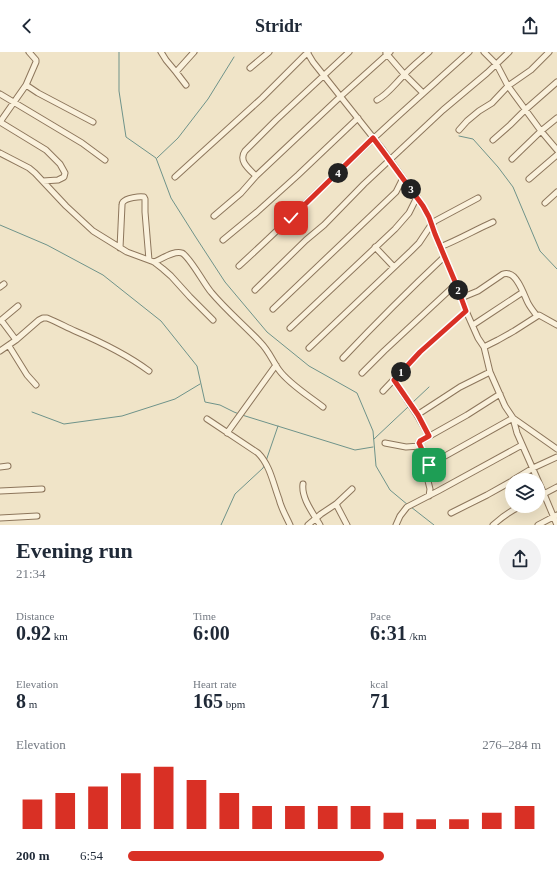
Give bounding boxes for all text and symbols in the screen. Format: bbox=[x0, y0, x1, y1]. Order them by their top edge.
icon: back bbox=[16, 15, 38, 37]
icon: share bbox=[519, 15, 541, 37]
text: Stridr bbox=[255, 16, 302, 36]
pin: 4 bbox=[328, 163, 348, 183]
text: 4 bbox=[335, 167, 341, 179]
pin: 3 bbox=[401, 179, 421, 199]
text: 3 bbox=[408, 183, 414, 195]
pin bbox=[274, 201, 308, 235]
icon: check bbox=[280, 207, 302, 229]
pin: 2 bbox=[448, 280, 468, 300]
text: 2 bbox=[455, 284, 461, 296]
pin: 1 bbox=[391, 362, 411, 382]
text: 1 bbox=[398, 366, 404, 378]
pin bbox=[412, 448, 446, 482]
icon: arrive bbox=[418, 454, 440, 476]
map controls bbox=[505, 473, 545, 513]
button: layers bbox=[505, 473, 545, 513]
text: Evening run bbox=[16, 538, 133, 563]
button: share bbox=[499, 538, 541, 580]
text: 21:34 bbox=[16, 566, 46, 581]
text: Distance bbox=[16, 610, 54, 622]
text: Time bbox=[193, 610, 216, 622]
text: Pace bbox=[370, 610, 391, 622]
text: 0.92 bbox=[16, 622, 51, 644]
text: 6:00 bbox=[193, 622, 230, 644]
text: 6:31 bbox=[370, 622, 407, 644]
text: km bbox=[51, 630, 68, 642]
text: /km bbox=[407, 630, 427, 642]
text: Elevation bbox=[16, 678, 58, 690]
text: Heart rate bbox=[193, 678, 237, 690]
text: kcal bbox=[370, 678, 388, 690]
text: 8 bbox=[16, 690, 26, 712]
text: 165 bbox=[193, 690, 223, 712]
text: 71 bbox=[370, 690, 390, 712]
text: m bbox=[26, 698, 37, 710]
text: bpm bbox=[223, 698, 245, 710]
text: Elevation bbox=[16, 737, 66, 752]
text: 276–284 m bbox=[482, 737, 541, 752]
text: 200 m bbox=[16, 848, 50, 863]
text: 6:54 bbox=[80, 848, 103, 863]

